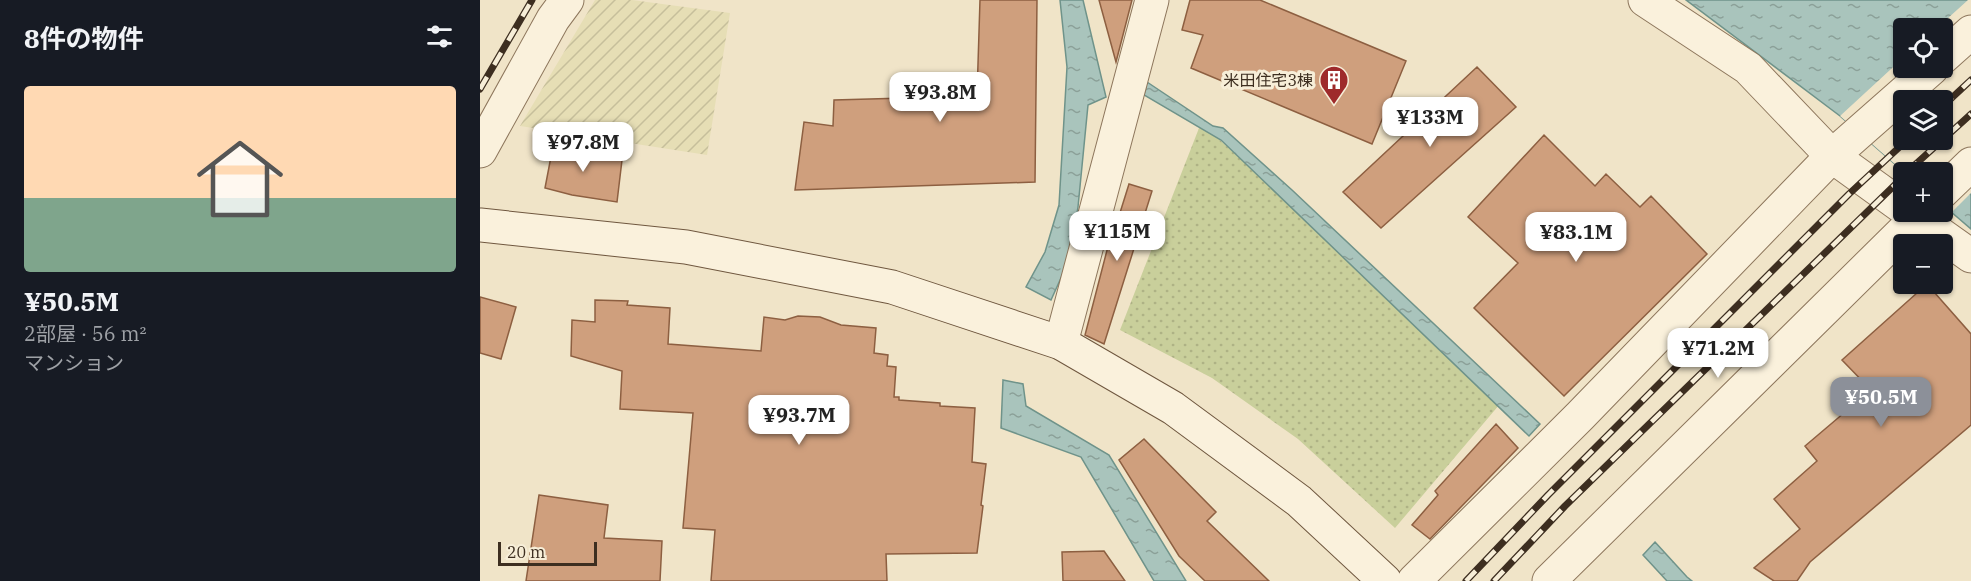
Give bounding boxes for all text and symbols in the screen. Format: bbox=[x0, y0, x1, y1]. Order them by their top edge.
map controls bbox=[1893, 18, 1953, 294]
button: locate bbox=[1893, 18, 1953, 78]
icon: filters bbox=[423, 20, 456, 53]
text: 8件の物件 bbox=[24, 21, 144, 55]
building icon: 米田住宅3棟 bbox=[1318, 64, 1350, 106]
place label: 米田住宅3棟 bbox=[1223, 70, 1313, 90]
pin: ¥93.8M bbox=[891, 72, 989, 123]
text: ¥93.8M bbox=[903, 78, 977, 105]
button: layers bbox=[1893, 90, 1953, 150]
pin: ¥133M bbox=[1388, 97, 1472, 148]
text: ¥133M bbox=[1396, 103, 1464, 130]
pin: ¥97.8M bbox=[534, 122, 632, 173]
icon: home bbox=[186, 125, 294, 233]
text: ¥97.8M bbox=[546, 128, 620, 155]
button: + bbox=[1893, 162, 1953, 222]
pin: ¥115M bbox=[1075, 211, 1159, 262]
pin: ¥83.1M bbox=[1527, 212, 1625, 263]
text: ¥115M bbox=[1083, 217, 1151, 244]
text: ¥83.1M bbox=[1539, 218, 1613, 245]
button: − bbox=[1893, 234, 1953, 294]
text: ¥50.5M bbox=[24, 284, 119, 318]
text: 2部屋 · 56 m² bbox=[24, 320, 146, 347]
pin: ¥71.2M bbox=[1669, 328, 1767, 379]
text: ¥71.2M bbox=[1681, 334, 1755, 361]
text: マンション bbox=[24, 349, 124, 376]
pin: ¥50.5M bbox=[1832, 377, 1930, 428]
text: ¥50.5M bbox=[1844, 383, 1918, 410]
pin: ¥93.7M bbox=[750, 395, 848, 446]
text: ¥93.7M bbox=[762, 401, 836, 428]
scale bar bbox=[498, 539, 597, 566]
text: 20 m bbox=[507, 542, 545, 562]

